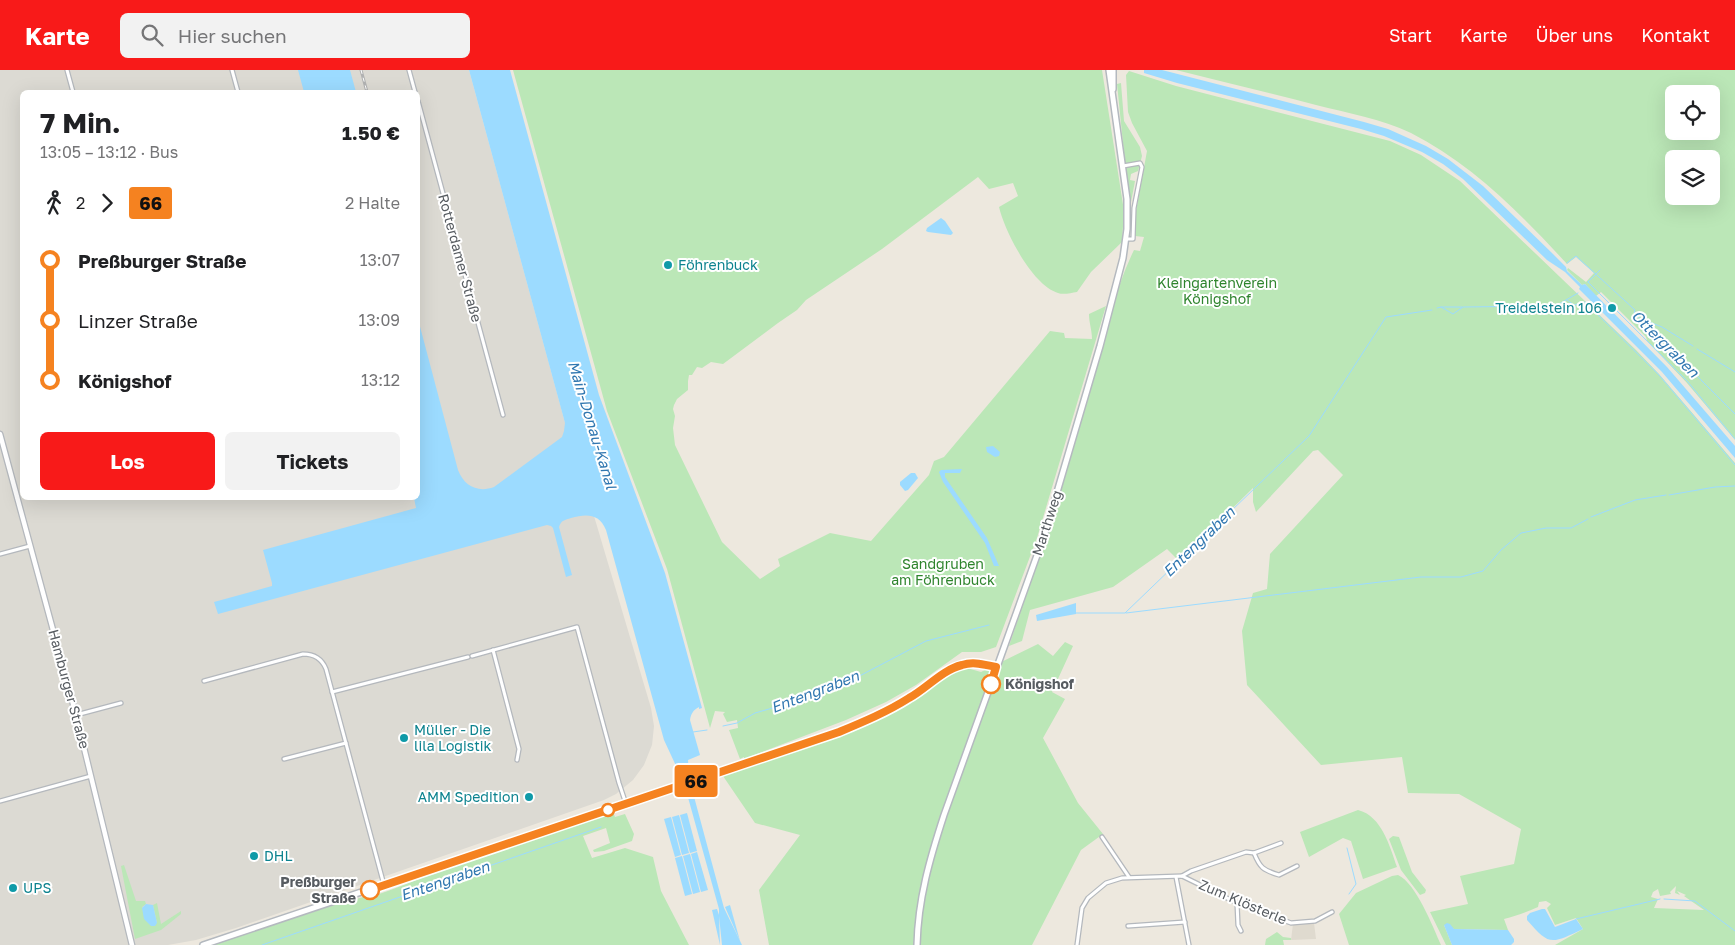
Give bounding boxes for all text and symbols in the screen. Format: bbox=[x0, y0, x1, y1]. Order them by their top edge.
search box bbox=[120, 13, 470, 58]
text: Karte bbox=[25, 21, 90, 50]
icon: search bbox=[138, 21, 166, 49]
text: Hier suchen bbox=[178, 24, 287, 47]
text: Start bbox=[1389, 24, 1432, 46]
text: Karte bbox=[1460, 24, 1507, 46]
text: Über uns bbox=[1535, 24, 1613, 46]
text: Kontakt bbox=[1641, 24, 1710, 46]
map controls bbox=[1665, 85, 1720, 205]
button: locate bbox=[1665, 85, 1720, 140]
text: 7 Min. bbox=[40, 106, 121, 139]
text: 1.50 € bbox=[342, 121, 400, 144]
text: 13:05 – 13:12 · Bus bbox=[40, 142, 178, 162]
button: layers bbox=[1665, 150, 1720, 205]
icon: walk bbox=[40, 189, 68, 217]
icon: forward bbox=[93, 189, 121, 217]
text: 66 bbox=[139, 192, 162, 214]
street label: Rotterdamer Straße bbox=[435, 192, 486, 324]
text: 2 bbox=[76, 193, 85, 213]
text: 2 Halte bbox=[345, 193, 400, 213]
text: Preßburger Straße bbox=[78, 249, 246, 272]
text: 13:07 bbox=[360, 250, 400, 270]
place label: Föhrenbuck bbox=[678, 256, 758, 273]
marker: Föhrenbuck bbox=[662, 259, 674, 271]
park label: Kleingartenverein Königshof bbox=[1157, 274, 1277, 307]
place label: Treidelstein 106 bbox=[1495, 299, 1602, 316]
marker: Treidelstein 106 bbox=[1606, 302, 1618, 314]
water label: Ottergraben bbox=[1628, 306, 1704, 382]
text: Linzer Straße bbox=[78, 309, 198, 332]
text: 13:09 bbox=[358, 310, 400, 330]
water label: Main-Donau-Kanal bbox=[565, 358, 621, 492]
text: Königshof bbox=[78, 369, 172, 392]
text: 13:12 bbox=[361, 370, 400, 390]
button: Los bbox=[40, 432, 215, 490]
button: Tickets bbox=[225, 432, 400, 490]
street label: Marthweg bbox=[1028, 488, 1065, 558]
water label: Entengraben bbox=[1159, 502, 1239, 581]
park label: Sandgruben am Föhrenbuck bbox=[891, 555, 995, 588]
street label: Hamburger Straße bbox=[45, 627, 94, 750]
water label: Entengraben bbox=[768, 666, 862, 717]
marker: Königshof bbox=[981, 674, 1001, 694]
place label: Königshof bbox=[1005, 675, 1075, 692]
place label: Müller - Die lila Logistik bbox=[414, 721, 491, 754]
marker: Müller - Die lila Logistik bbox=[398, 732, 410, 744]
line badge: 66 bbox=[674, 765, 718, 797]
text: 66 bbox=[685, 770, 707, 792]
place label: AMM Spedition bbox=[418, 788, 519, 805]
marker: AMM Spedition bbox=[523, 791, 535, 803]
unlabelled marker bbox=[601, 803, 615, 817]
place label: DHL bbox=[264, 847, 292, 864]
marker: DHL bbox=[248, 850, 260, 862]
water label: Entengraben bbox=[398, 856, 492, 905]
place label: Preßburger Straße bbox=[280, 873, 357, 906]
street label: Zum Klösterle bbox=[1197, 875, 1290, 928]
place label: UPS bbox=[23, 879, 51, 896]
marker: Preßburger Straße bbox=[360, 880, 380, 900]
marker: UPS bbox=[7, 882, 19, 894]

